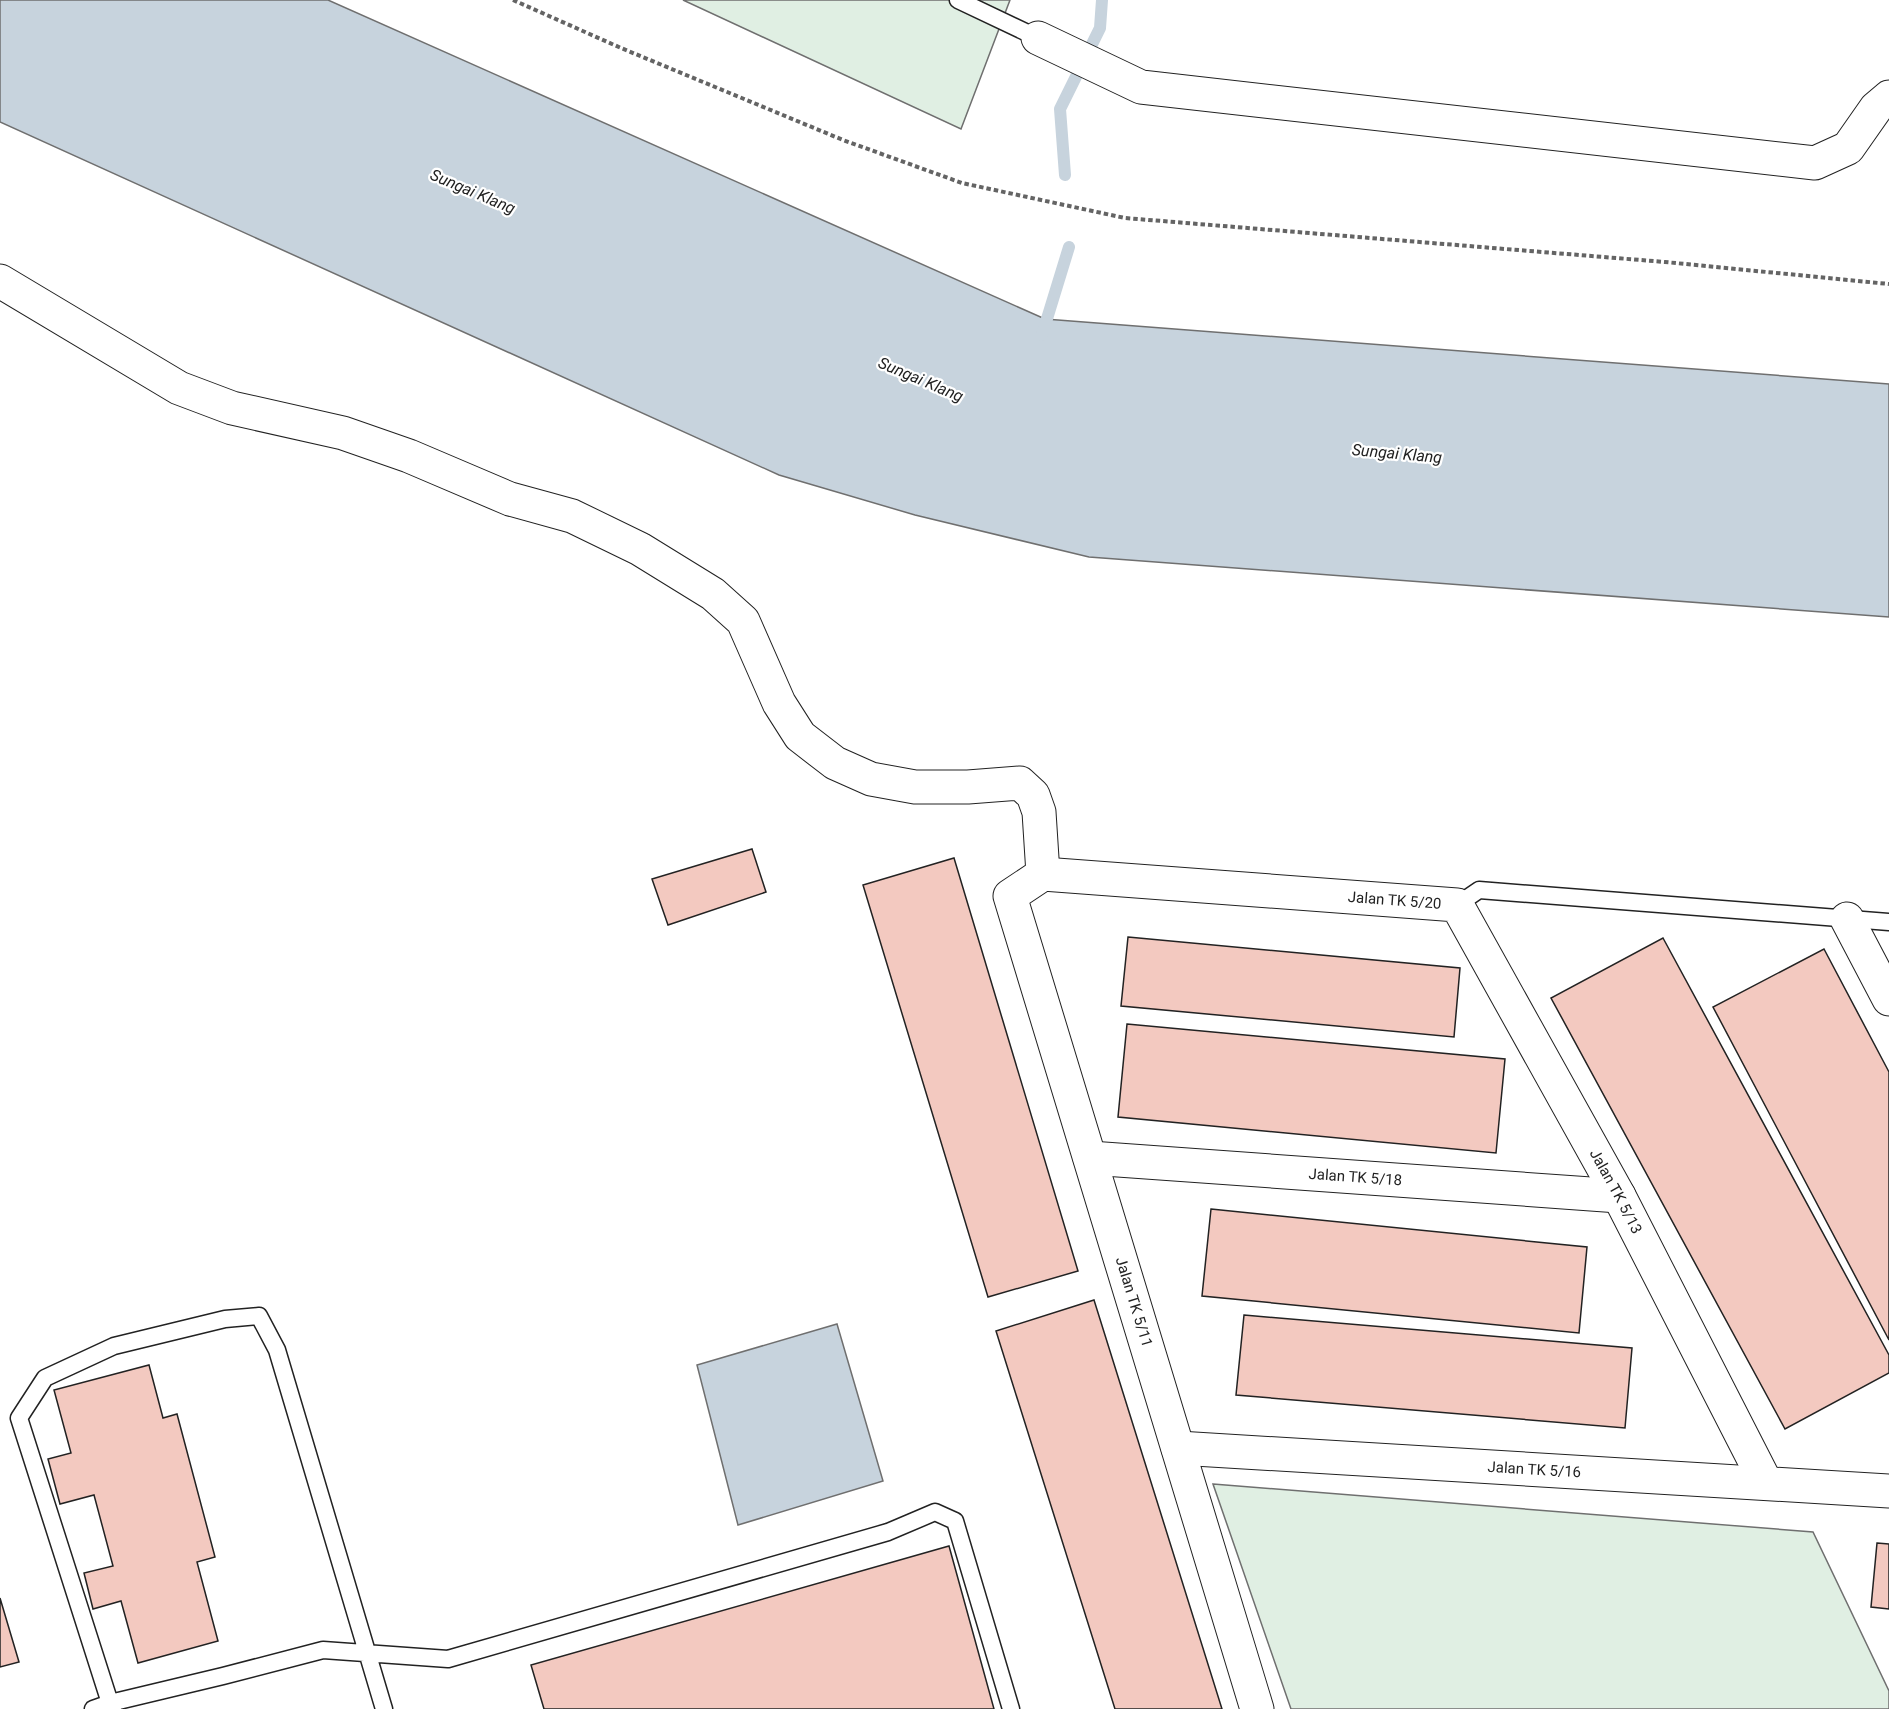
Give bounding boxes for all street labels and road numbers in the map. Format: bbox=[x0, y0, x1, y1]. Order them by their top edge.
street label: Jalan TK 5/20 bbox=[1347, 888, 1442, 913]
street label: Jalan TK 5/13 bbox=[1586, 1146, 1646, 1237]
street label: Jalan TK 5/18 bbox=[1308, 1165, 1403, 1189]
street label: Jalan TK 5/11 bbox=[1112, 1255, 1156, 1349]
street label: Jalan TK 5/16 bbox=[1487, 1458, 1582, 1481]

